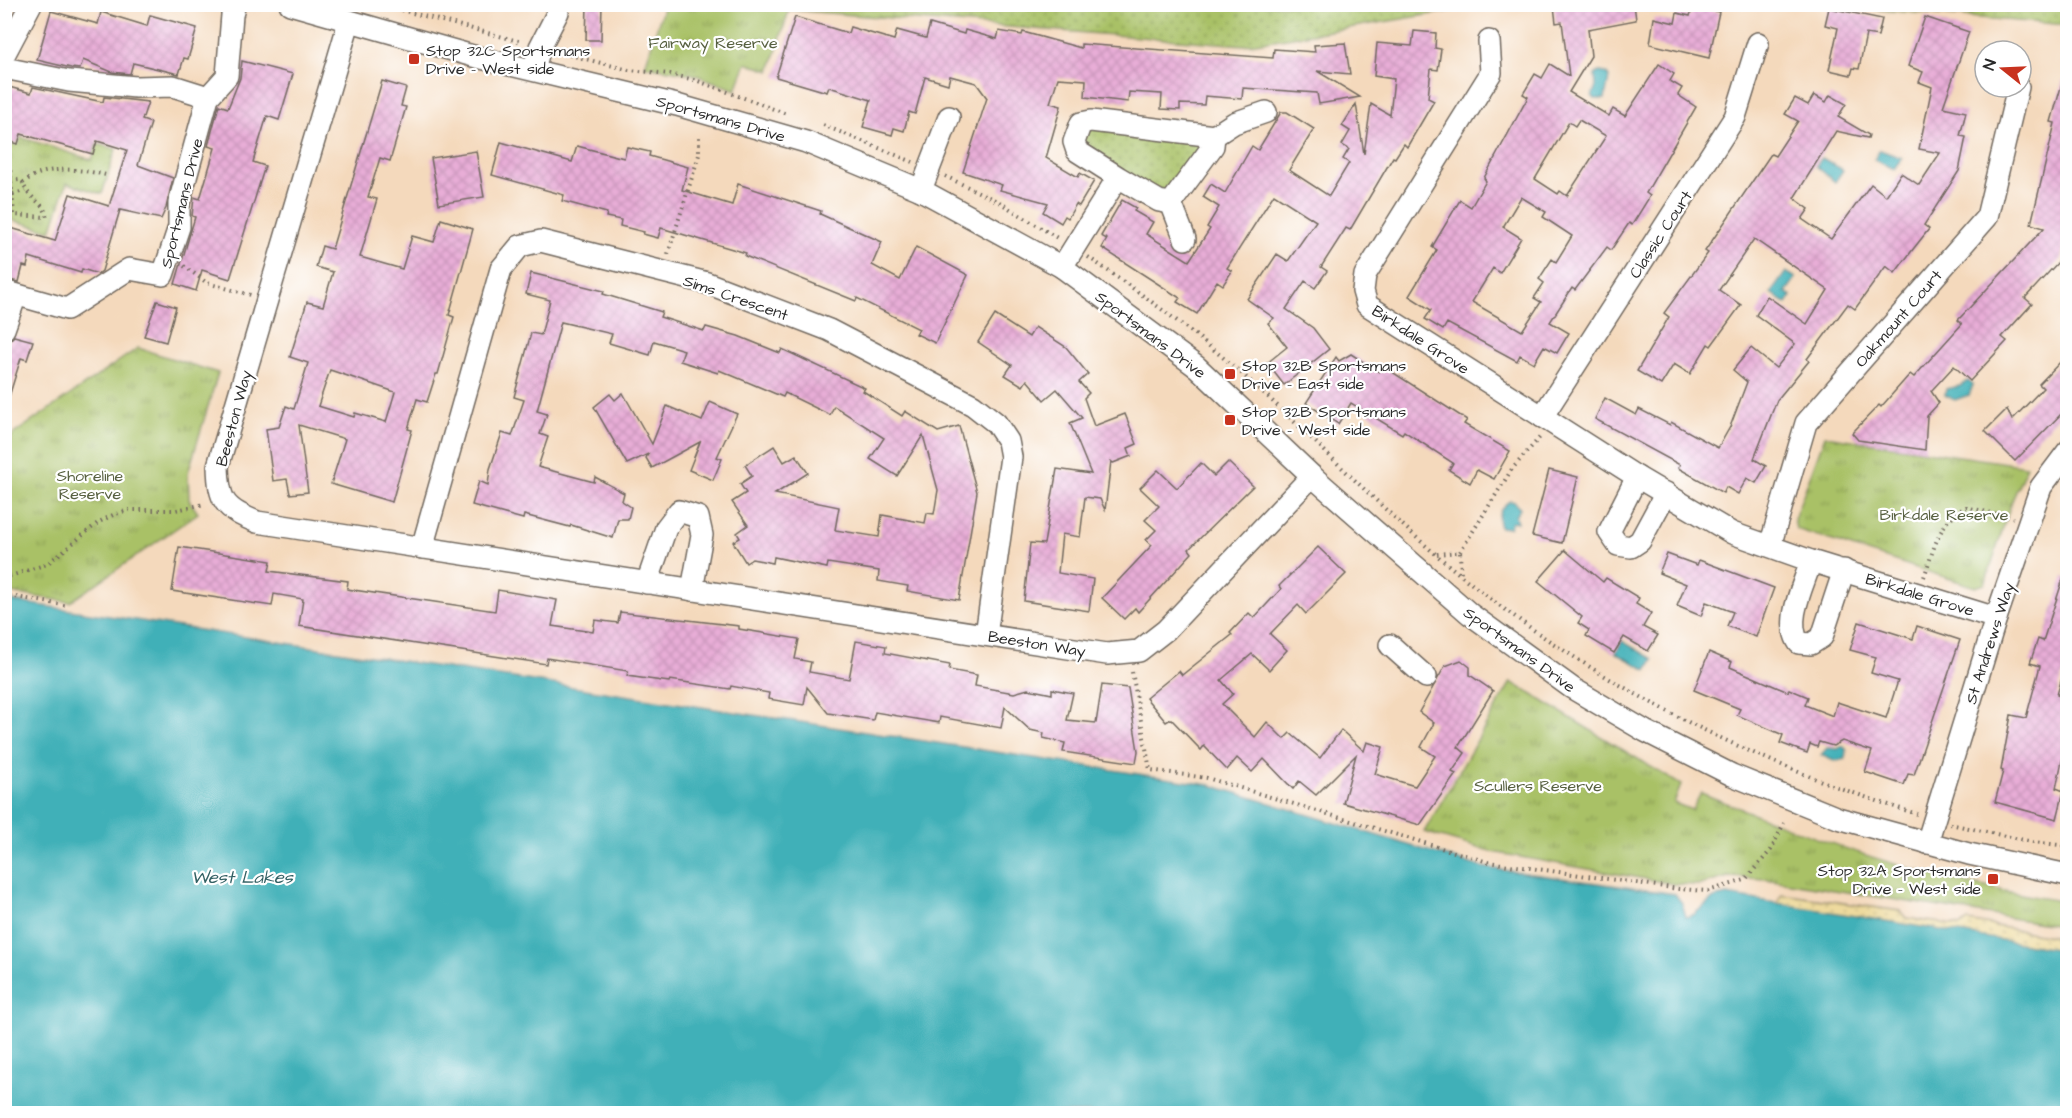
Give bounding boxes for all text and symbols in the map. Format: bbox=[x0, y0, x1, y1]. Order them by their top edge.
park label: Fairway Reserve bbox=[648, 32, 778, 55]
north arrow bbox=[1973, 39, 2033, 99]
place label: Stop 32C Sportsmans Drive - West side bbox=[426, 40, 590, 80]
marker: Stop 32C Sportsmans Drive - West side bbox=[407, 52, 421, 66]
text: N bbox=[1978, 57, 2002, 73]
street label: Sportsmans Drive bbox=[654, 90, 788, 148]
street label: Sportsmans Drive bbox=[155, 136, 209, 270]
street label: Classic Court bbox=[1624, 186, 1698, 283]
street label: Oakmount Court bbox=[1850, 265, 1948, 372]
street label: Sims Crescent bbox=[680, 270, 792, 326]
street label: Sportsmans Drive bbox=[1091, 286, 1210, 384]
street label: Birkdale Grove bbox=[1367, 300, 1474, 380]
place label: Stop 32B Sportsmans Drive - East side bbox=[1242, 355, 1406, 395]
marker: Stop 32B Sportsmans Drive - East side bbox=[1223, 367, 1237, 381]
street label: Beeston Way bbox=[211, 368, 258, 469]
place label: Stop 32B Sportsmans Drive - West side bbox=[1242, 401, 1406, 441]
marker: Stop 32B Sportsmans Drive - West side bbox=[1223, 413, 1237, 427]
park label: Shoreline Reserve bbox=[57, 465, 123, 505]
park label: Birkdale Reserve bbox=[1880, 504, 2009, 526]
street label: Birkdale Grove bbox=[1863, 568, 1977, 622]
street label: St Andrews Way bbox=[1960, 580, 2021, 707]
street label: Sportsmans Drive bbox=[1459, 602, 1580, 698]
street label: Beeston Way bbox=[986, 625, 1087, 664]
park label: Scullers Reserve bbox=[1474, 775, 1602, 797]
place label: Stop 32A Sportsmans Drive - West side bbox=[1818, 860, 1981, 900]
water label: West Lakes bbox=[191, 865, 294, 890]
marker: Stop 32A Sportsmans Drive - West side bbox=[1986, 872, 2000, 886]

